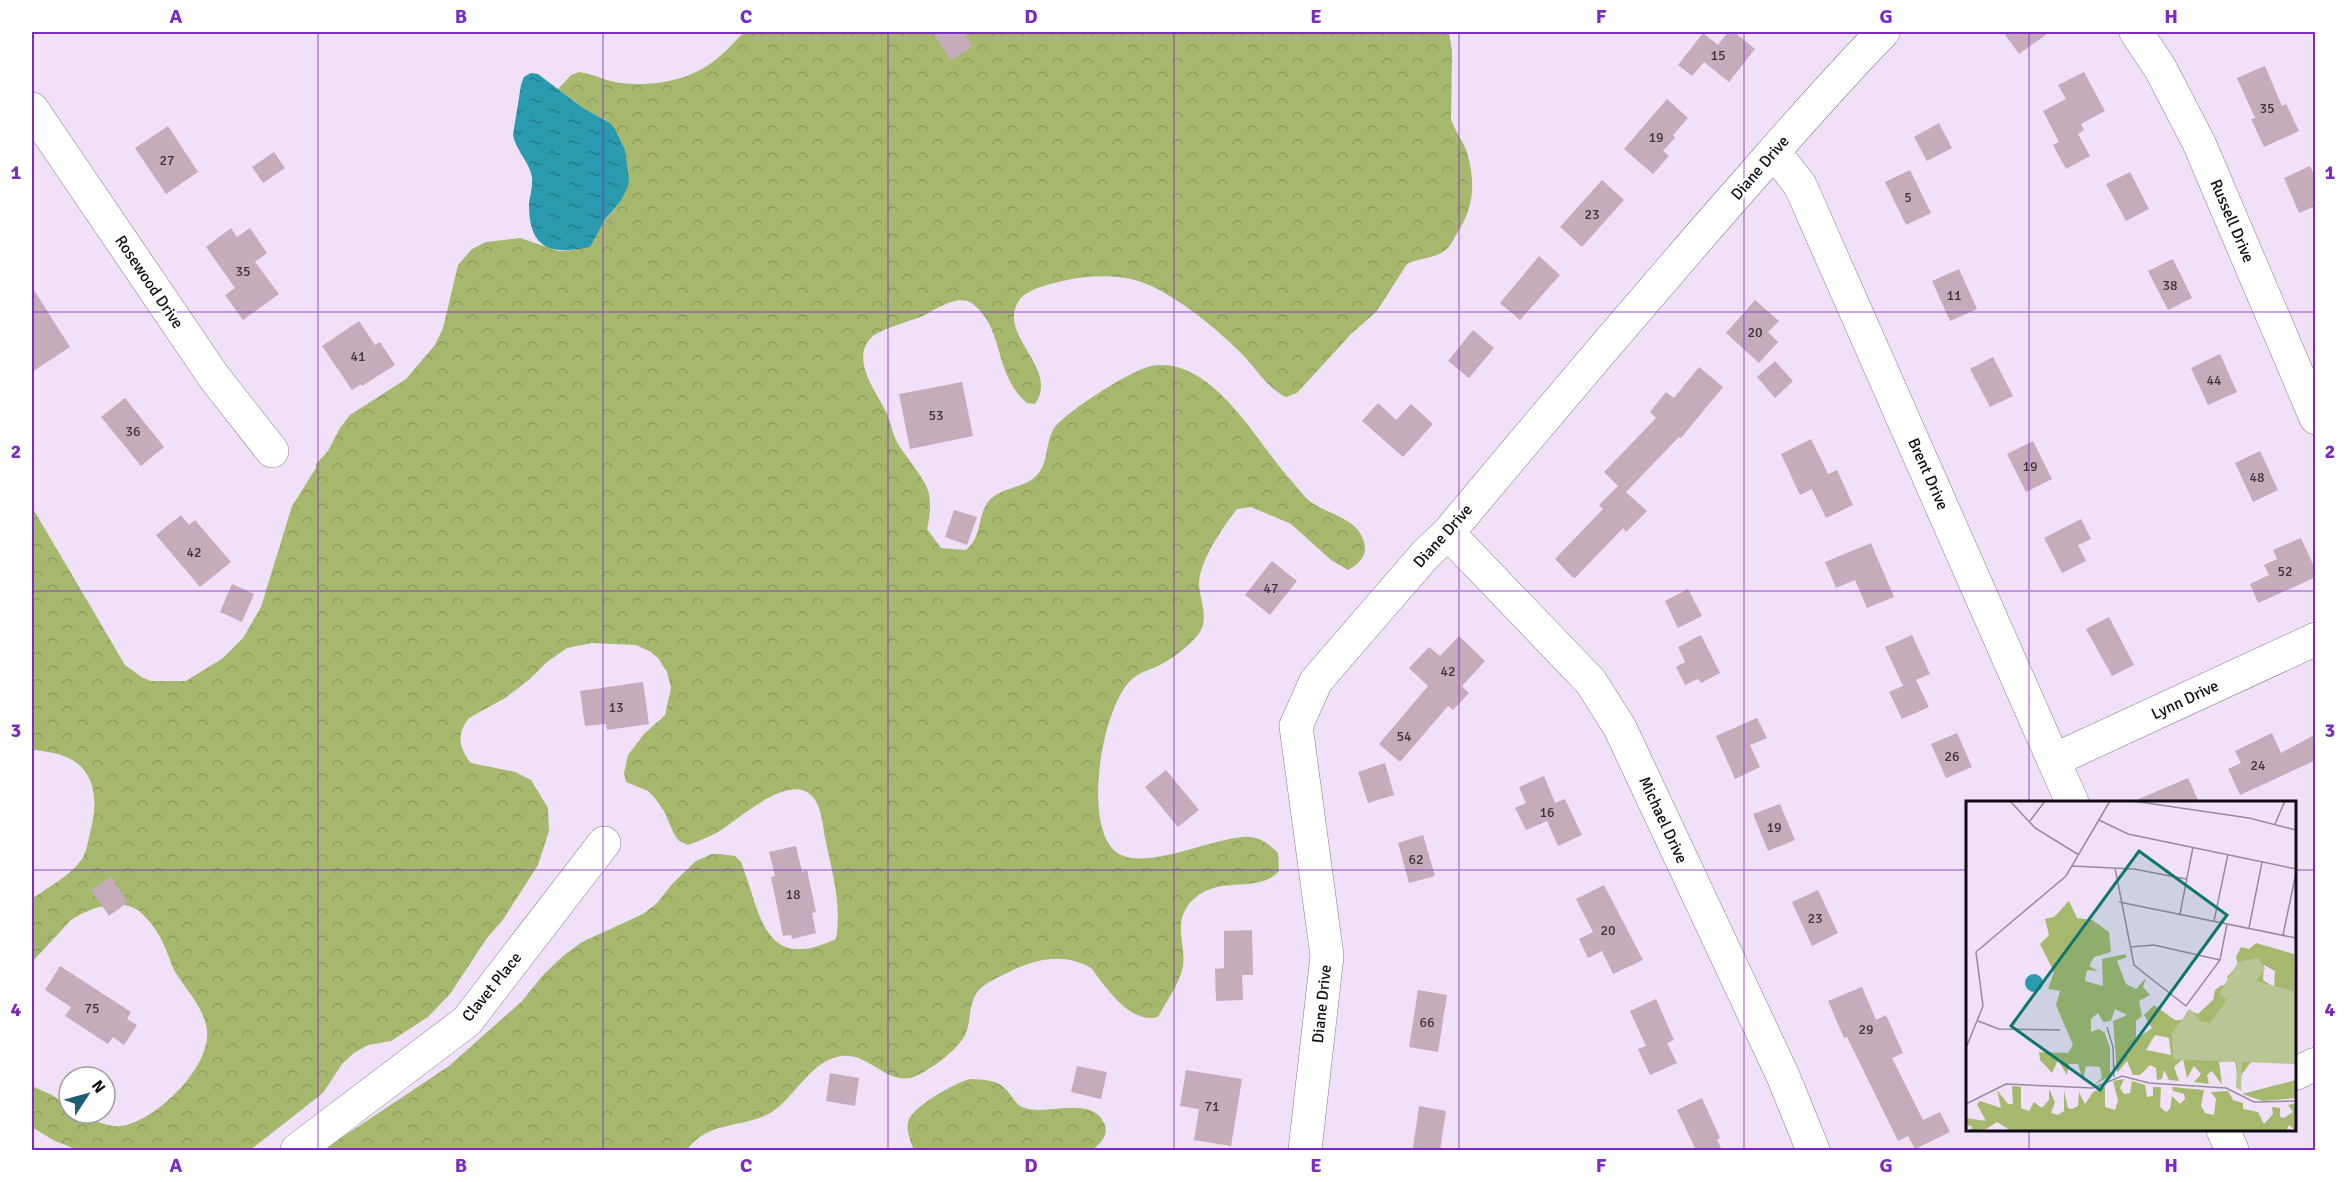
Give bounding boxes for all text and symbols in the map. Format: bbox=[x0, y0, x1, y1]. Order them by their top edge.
text: A bbox=[170, 4, 183, 29]
text: B bbox=[455, 4, 467, 29]
text: C bbox=[740, 4, 752, 29]
text: D bbox=[1024, 4, 1038, 29]
text: E bbox=[1310, 4, 1322, 29]
text: F bbox=[1596, 4, 1607, 29]
text: G bbox=[1879, 4, 1893, 29]
text: H bbox=[2164, 4, 2178, 29]
house number: 15 bbox=[1710, 47, 1726, 64]
house number: 35 bbox=[2259, 100, 2275, 117]
house number: 19 bbox=[1648, 129, 1664, 146]
street label: Diane Drive bbox=[1727, 132, 1793, 204]
house number: 27 bbox=[159, 152, 175, 169]
text: 1 bbox=[11, 160, 22, 185]
text: 1 bbox=[2325, 160, 2336, 185]
street label: Russell Drive bbox=[2205, 176, 2259, 266]
house number: 5 bbox=[1904, 189, 1912, 206]
house number: 23 bbox=[1584, 206, 1600, 223]
street label: Rosewood Drive bbox=[110, 232, 188, 332]
house number: 35 bbox=[235, 263, 251, 280]
house number: 38 bbox=[2162, 277, 2178, 294]
house number: 11 bbox=[1946, 287, 1962, 304]
house number: 20 bbox=[1747, 324, 1763, 341]
house number: 41 bbox=[350, 348, 366, 365]
house number: 44 bbox=[2206, 372, 2222, 389]
house number: 53 bbox=[928, 407, 944, 424]
house number: 36 bbox=[125, 423, 141, 440]
street label: Brent Drive bbox=[1903, 435, 1953, 513]
text: 2 bbox=[11, 439, 21, 464]
text: 2 bbox=[2325, 439, 2335, 464]
house number: 19 bbox=[2022, 458, 2038, 475]
house number: 48 bbox=[2249, 469, 2265, 486]
street label: Diane Drive bbox=[1409, 500, 1477, 572]
house number: 42 bbox=[186, 544, 202, 561]
house number: 52 bbox=[2277, 563, 2293, 580]
house number: 47 bbox=[1263, 580, 1279, 597]
house number: 42 bbox=[1440, 663, 1456, 680]
street label: Lynn Drive bbox=[2148, 676, 2222, 724]
house number: 13 bbox=[608, 699, 624, 716]
text: 3 bbox=[11, 718, 21, 743]
text: 3 bbox=[2325, 718, 2335, 743]
house number: 54 bbox=[1396, 728, 1412, 745]
house number: 26 bbox=[1944, 748, 1960, 765]
house number: 24 bbox=[2250, 757, 2266, 774]
street label: Michael Drive bbox=[1634, 773, 1692, 867]
inset map bbox=[1966, 801, 2296, 1131]
house number: 16 bbox=[1539, 804, 1555, 821]
house number: 19 bbox=[1766, 819, 1782, 836]
house number: 62 bbox=[1408, 851, 1424, 868]
house number: 18 bbox=[785, 886, 801, 903]
house number: 23 bbox=[1807, 910, 1823, 927]
house number: 20 bbox=[1600, 922, 1616, 939]
street label: Clavet Place bbox=[458, 948, 526, 1026]
street label: Diane Drive bbox=[1308, 964, 1336, 1044]
text: 4 bbox=[11, 997, 22, 1022]
text: 4 bbox=[2325, 997, 2336, 1022]
house number: 75 bbox=[84, 1000, 100, 1017]
house number: 66 bbox=[1419, 1014, 1435, 1031]
house number: 29 bbox=[1858, 1021, 1874, 1038]
north arrow bbox=[57, 1065, 117, 1125]
text: N bbox=[87, 1076, 110, 1097]
house number: 71 bbox=[1204, 1098, 1220, 1115]
text: A bbox=[170, 1153, 183, 1178]
text: B bbox=[455, 1153, 467, 1178]
text: C bbox=[740, 1153, 752, 1178]
text: D bbox=[1024, 1153, 1038, 1178]
text: E bbox=[1310, 1153, 1322, 1178]
text: F bbox=[1596, 1153, 1607, 1178]
text: G bbox=[1879, 1153, 1893, 1178]
text: H bbox=[2164, 1153, 2178, 1178]

